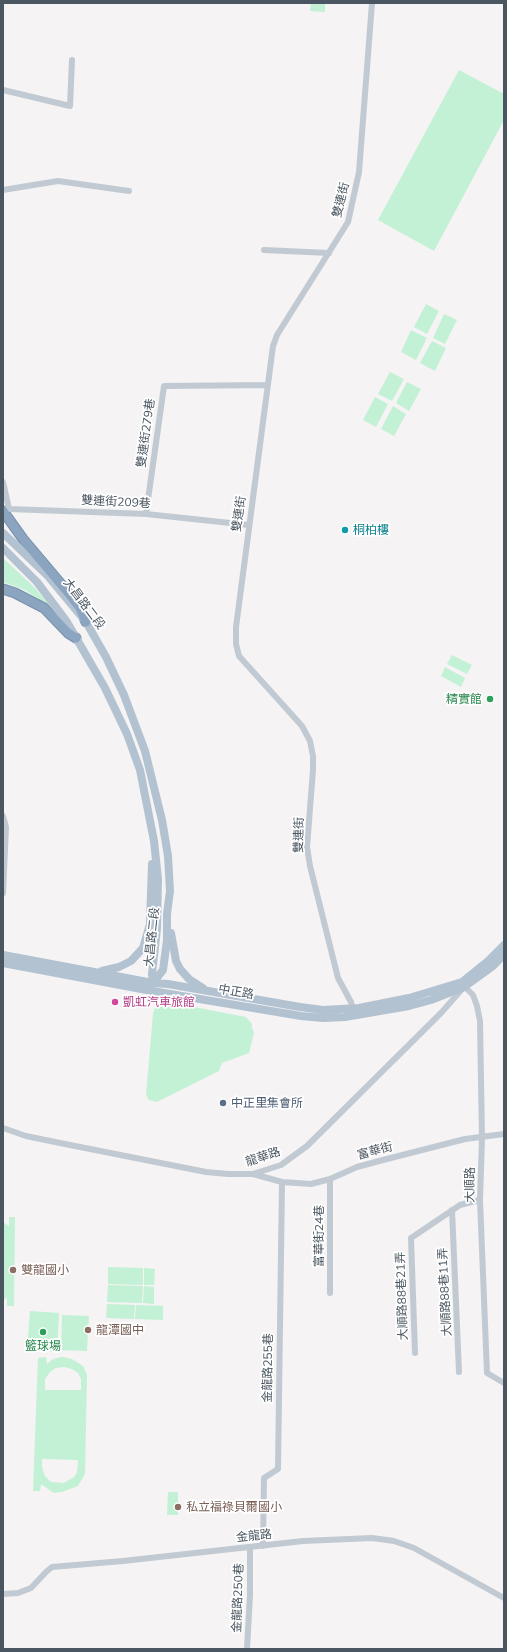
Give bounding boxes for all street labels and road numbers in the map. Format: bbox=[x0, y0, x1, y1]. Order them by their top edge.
street label: 雙連街 bbox=[330, 181, 352, 219]
street label: 雙連街279巷 bbox=[134, 398, 158, 468]
street label: 雙連街209巷 bbox=[81, 493, 151, 511]
street label: 雙連街 bbox=[229, 495, 249, 533]
street label: 大昌路二段 bbox=[60, 576, 108, 632]
street label: 雙連街 bbox=[291, 817, 307, 853]
street label: 大昌路二段 bbox=[142, 906, 162, 968]
street label: 中正路 bbox=[217, 982, 255, 1002]
street label: 富華街 bbox=[356, 1139, 394, 1163]
street label: 龍華路 bbox=[244, 1145, 282, 1169]
street label: 大順路 bbox=[463, 1167, 477, 1203]
street label: 富華街24巷 bbox=[312, 1205, 326, 1267]
street label: 大順路88巷11弄 bbox=[435, 1247, 455, 1337]
street label: 大順路88巷21弄 bbox=[393, 1251, 411, 1341]
street label: 金龍路255巷 bbox=[260, 1333, 276, 1403]
street label: 金龍路 bbox=[235, 1527, 273, 1545]
street label: 金龍路250巷 bbox=[230, 1563, 246, 1633]

